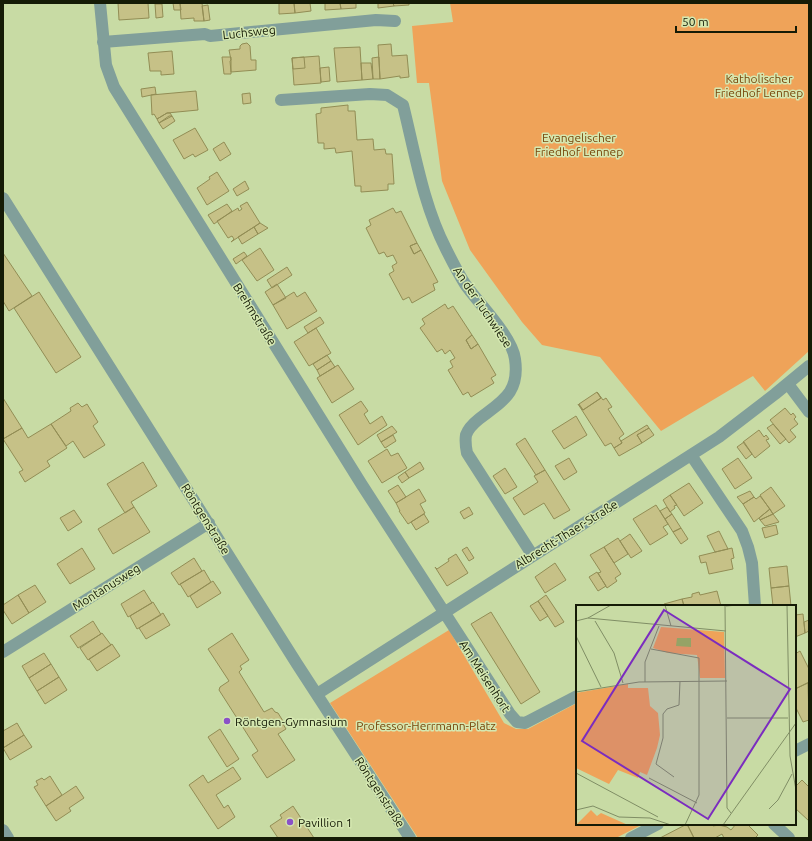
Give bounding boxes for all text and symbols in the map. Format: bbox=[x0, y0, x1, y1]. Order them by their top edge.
scale bar bbox=[676, 8, 796, 34]
text: 50 m bbox=[682, 15, 709, 28]
street label: Luchsweg bbox=[222, 23, 276, 41]
park label: Katholischer Friedhof Lennep bbox=[715, 72, 803, 99]
park label: Evangelischer Friedhof Lennep bbox=[535, 131, 623, 158]
street label: An der Tuchwiese bbox=[451, 264, 515, 350]
street label: Brehmstraße bbox=[231, 281, 279, 347]
street label: Röntgenstraße bbox=[179, 481, 233, 557]
street label: Albrecht-Thaer-Straße bbox=[512, 497, 620, 571]
street label: Montanusweg bbox=[70, 561, 142, 613]
inset map bbox=[576, 605, 796, 825]
street label: Am Meisenhort bbox=[457, 638, 513, 714]
place label: Röntgen-Gymnasium bbox=[235, 715, 347, 728]
marker: Röntgen-Gymnasium bbox=[222, 716, 232, 726]
park label: Professor-Herrmann-Platz bbox=[356, 719, 496, 732]
street label: Röntgenstraße bbox=[353, 755, 407, 829]
place label: Pavillion 1 bbox=[298, 816, 353, 829]
marker: Pavillion 1 bbox=[285, 817, 295, 827]

